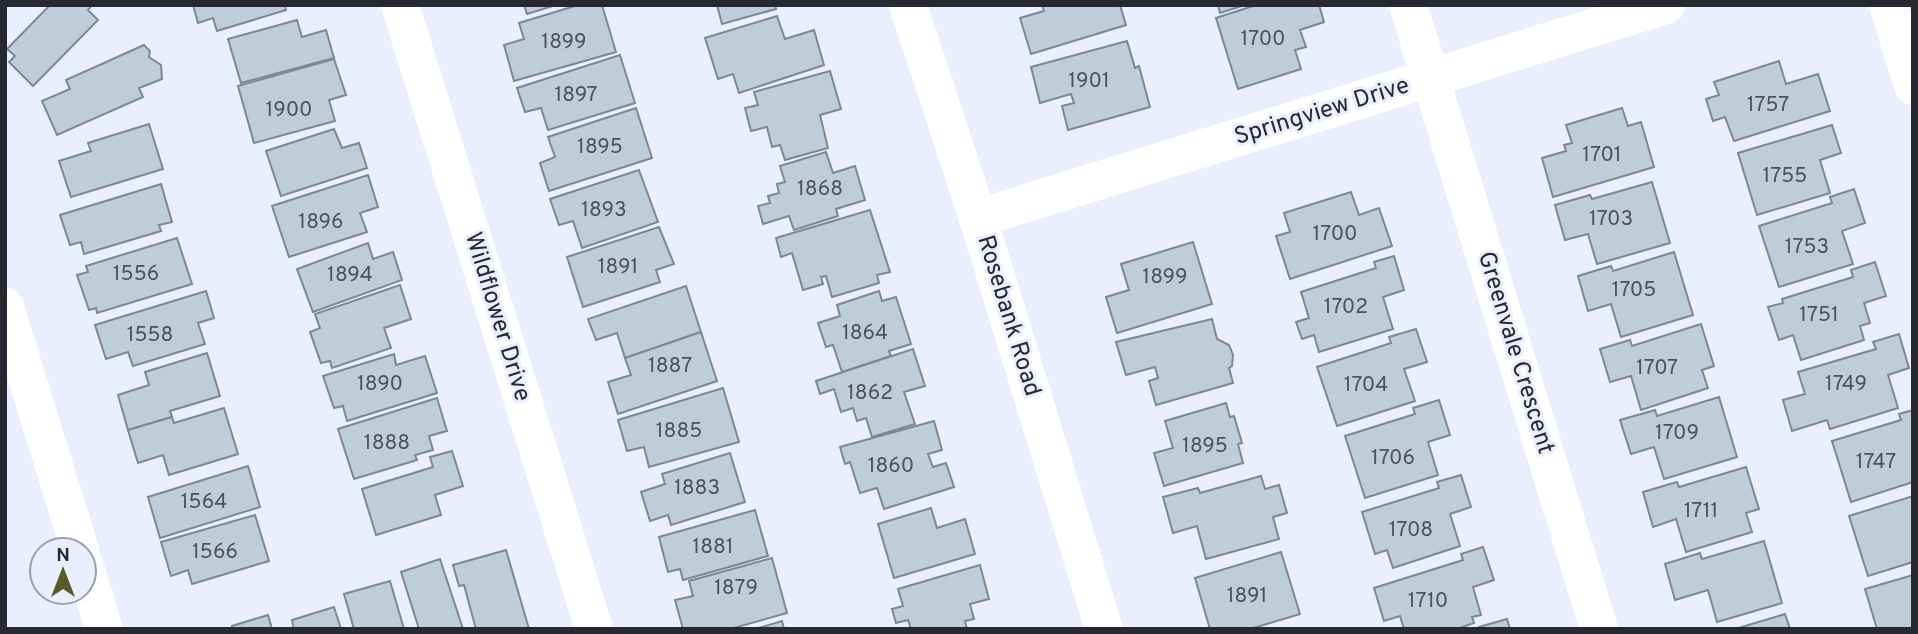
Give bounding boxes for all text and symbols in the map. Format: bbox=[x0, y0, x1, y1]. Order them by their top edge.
house number: 1700 bbox=[1241, 26, 1285, 53]
house number: 1899 bbox=[541, 29, 587, 56]
house number: 1901 bbox=[1068, 68, 1110, 95]
street label: Springview Drive bbox=[1231, 71, 1413, 153]
house number: 1897 bbox=[554, 82, 598, 109]
house number: 1757 bbox=[1747, 92, 1789, 119]
house number: 1900 bbox=[266, 97, 313, 124]
house number: 1895 bbox=[577, 134, 623, 161]
house number: 1701 bbox=[1582, 142, 1622, 169]
house number: 1755 bbox=[1763, 163, 1807, 190]
house number: 1868 bbox=[797, 176, 843, 203]
house number: 1893 bbox=[581, 197, 627, 224]
house number: 1703 bbox=[1589, 206, 1633, 233]
house number: 1896 bbox=[298, 209, 344, 236]
house number: 1700 bbox=[1313, 221, 1357, 248]
street label: Wildflower Drive bbox=[457, 229, 537, 405]
street label: Rosebank Road bbox=[969, 232, 1047, 400]
house number: 1753 bbox=[1785, 234, 1829, 261]
street label: Greenvale Crescent bbox=[1470, 248, 1560, 458]
house number: 1891 bbox=[598, 254, 638, 281]
house number: 1556 bbox=[113, 261, 159, 288]
house number: 1894 bbox=[327, 262, 373, 289]
house number: 1899 bbox=[1142, 264, 1188, 291]
house number: 1705 bbox=[1612, 277, 1656, 304]
house number: 1702 bbox=[1324, 294, 1368, 321]
house number: 1751 bbox=[1799, 302, 1839, 329]
house number: 1864 bbox=[842, 320, 888, 347]
house number: 1558 bbox=[127, 322, 173, 349]
house number: 1887 bbox=[648, 353, 692, 380]
house number: 1707 bbox=[1636, 355, 1678, 382]
house number: 1890 bbox=[357, 371, 403, 398]
house number: 1749 bbox=[1825, 371, 1867, 398]
house number: 1704 bbox=[1344, 372, 1388, 399]
house number: 1862 bbox=[847, 380, 893, 407]
house number: 1885 bbox=[656, 418, 702, 445]
house number: 1709 bbox=[1655, 420, 1699, 447]
house number: 1888 bbox=[364, 430, 410, 457]
house number: 1895 bbox=[1182, 433, 1228, 460]
house number: 1706 bbox=[1371, 445, 1415, 472]
house number: 1747 bbox=[1856, 449, 1896, 476]
house number: 1860 bbox=[868, 453, 914, 480]
house number: 1883 bbox=[674, 475, 720, 502]
house number: 1564 bbox=[181, 489, 227, 516]
house number: 1711 bbox=[1684, 498, 1718, 525]
house number: 1708 bbox=[1389, 517, 1433, 544]
house number: 1881 bbox=[692, 534, 734, 561]
north arrow bbox=[28, 536, 98, 606]
house number: 1566 bbox=[192, 539, 238, 566]
text: N bbox=[56, 544, 70, 568]
house number: 1879 bbox=[714, 575, 758, 602]
house number: 1891 bbox=[1227, 583, 1267, 610]
house number: 1710 bbox=[1408, 588, 1448, 615]

